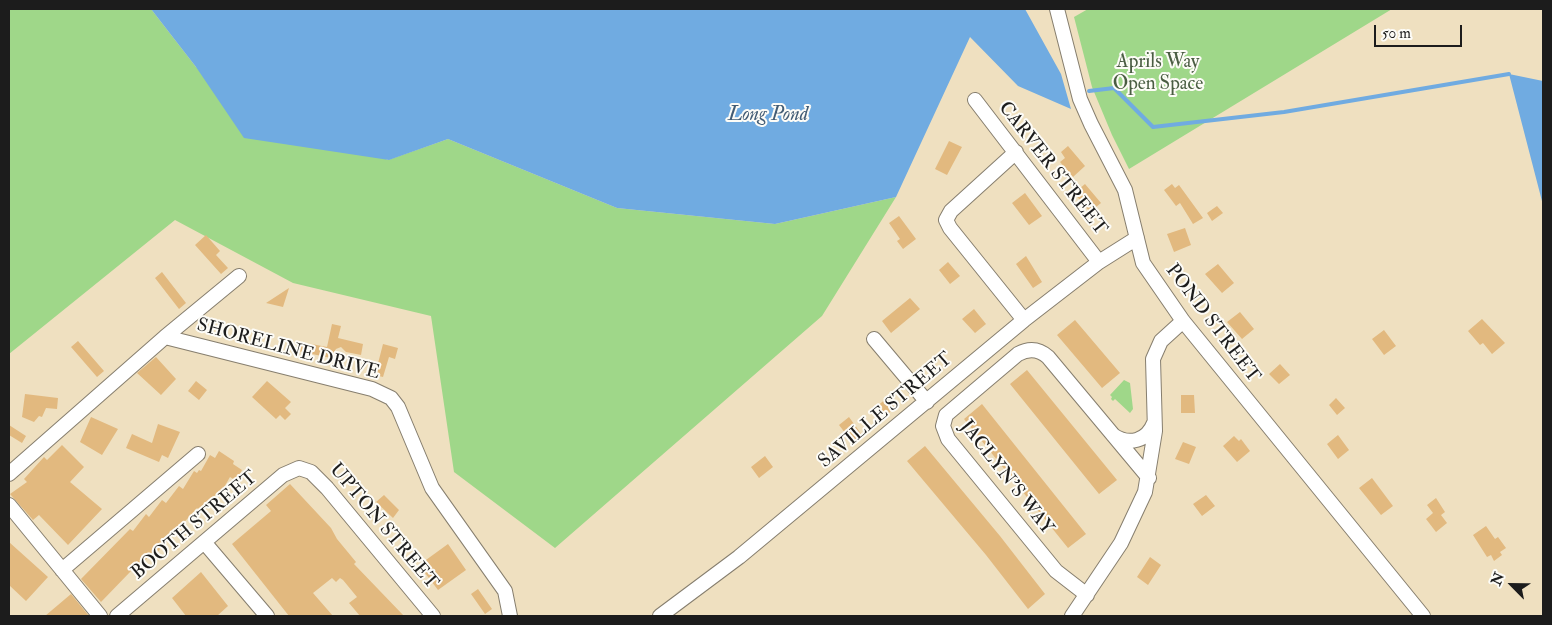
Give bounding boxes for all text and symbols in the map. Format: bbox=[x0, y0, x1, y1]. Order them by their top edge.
scale bar bbox=[1377, 15, 1464, 47]
text: 50 m bbox=[1382, 24, 1411, 43]
park label: Aprils Way Open Space bbox=[1113, 52, 1203, 96]
street label: CARVER STREET bbox=[993, 98, 1111, 240]
water label: Long Pond bbox=[728, 104, 808, 128]
street label: POND STREET bbox=[1160, 260, 1264, 388]
street label: SHORELINE DRIVE bbox=[194, 315, 382, 385]
street label: SAVILLE STREET bbox=[815, 348, 957, 474]
street label: JACLYN'S WAY bbox=[954, 416, 1058, 540]
street label: UPTON STREET bbox=[324, 459, 442, 595]
street label: BOOTH STREET bbox=[128, 467, 262, 585]
north arrow bbox=[1487, 560, 1537, 610]
text: N bbox=[1487, 570, 1508, 588]

